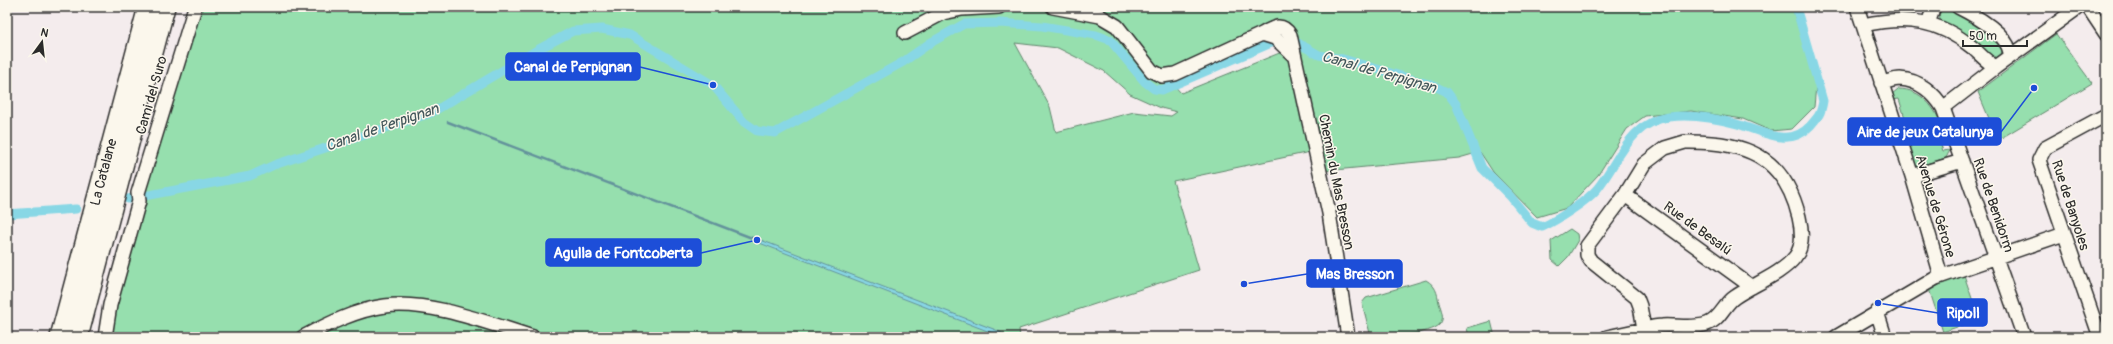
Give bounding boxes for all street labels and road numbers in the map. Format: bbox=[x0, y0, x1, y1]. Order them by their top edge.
street label: Cami del Suro bbox=[132, 53, 171, 136]
street label: Chemin du Mas Bresson bbox=[1315, 113, 1358, 251]
street label: La Catalane bbox=[86, 137, 121, 207]
street label: Avenue de Gérone bbox=[1912, 153, 1959, 260]
street label: Rue de Benidorm bbox=[1969, 156, 2018, 255]
street label: Rue de Banyoles bbox=[2048, 158, 2093, 253]
street label: Rue de Besalú bbox=[1660, 198, 1735, 259]

